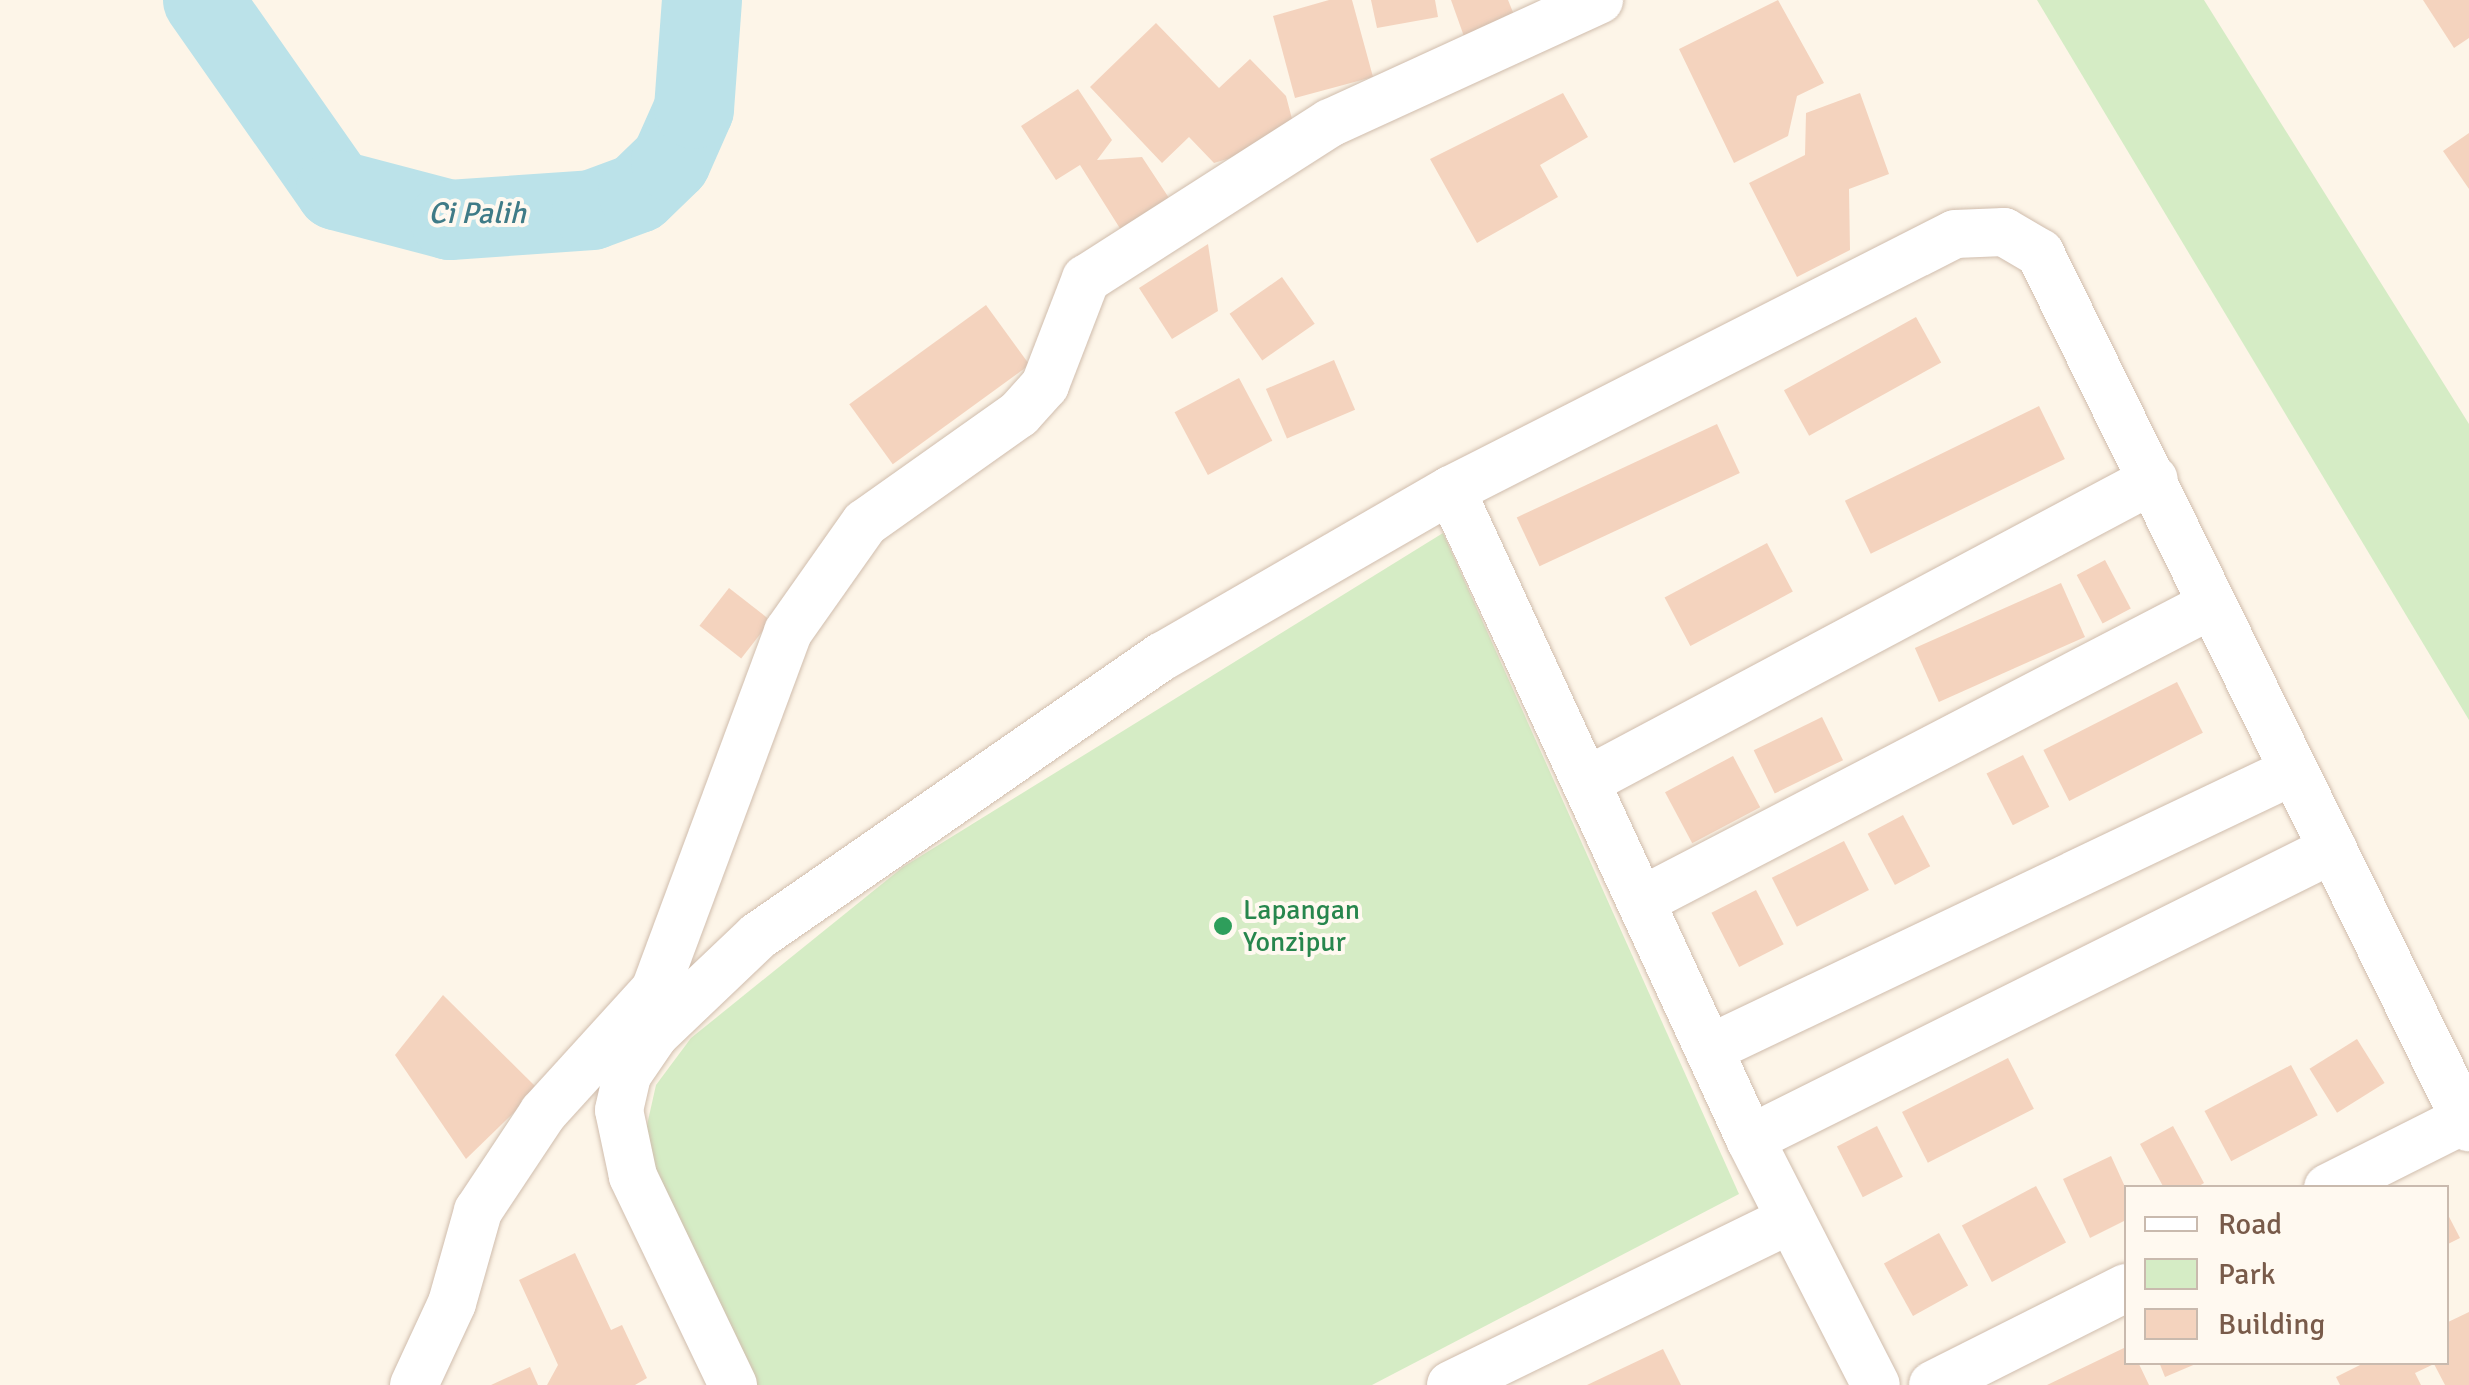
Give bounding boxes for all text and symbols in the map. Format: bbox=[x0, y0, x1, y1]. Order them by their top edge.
water label: Ci Palih bbox=[428, 196, 526, 232]
place label: Lapangan Yonzipur bbox=[1243, 893, 1360, 959]
marker: Lapangan Yonzipur bbox=[1212, 915, 1234, 937]
legend bbox=[2124, 1185, 2449, 1365]
text: Road bbox=[2218, 1206, 2282, 1243]
text: Park bbox=[2218, 1256, 2276, 1293]
text: Building bbox=[2218, 1306, 2325, 1343]

